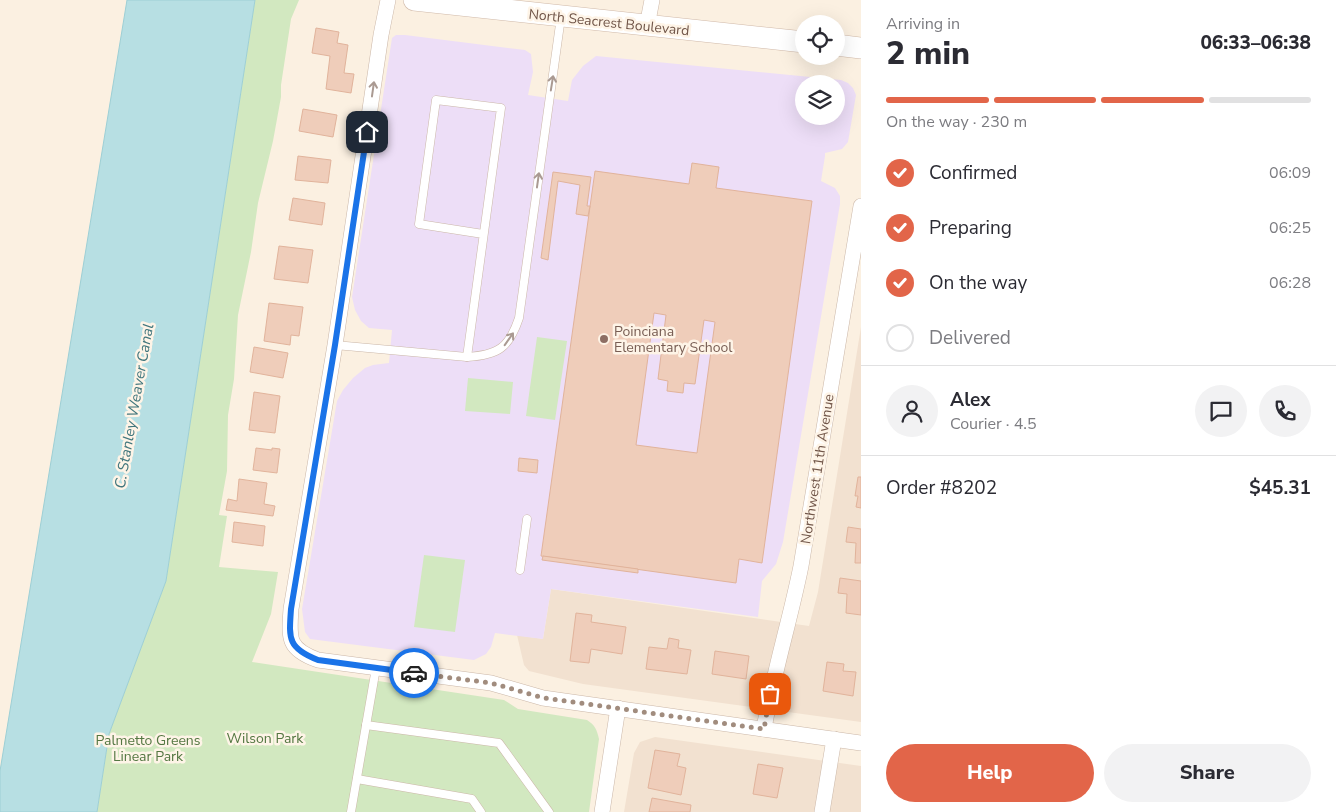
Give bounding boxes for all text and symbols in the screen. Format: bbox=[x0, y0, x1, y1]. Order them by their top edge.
street label: North Seacrest Boulevard bbox=[528, 5, 690, 40]
text: Arriving in bbox=[886, 13, 960, 35]
map controls bbox=[795, 15, 845, 125]
button: locate bbox=[795, 15, 845, 65]
text: 06:33–06:38 bbox=[1200, 30, 1311, 56]
text: 2 min bbox=[886, 32, 970, 75]
one-way arrow bbox=[547, 75, 557, 91]
button: layers bbox=[795, 75, 845, 125]
one-way arrow bbox=[369, 81, 379, 97]
pin bbox=[346, 111, 388, 153]
text: On the way · 230 m bbox=[886, 111, 1027, 133]
icon: home bbox=[353, 118, 381, 146]
icon: check bbox=[886, 159, 914, 187]
text: Confirmed bbox=[929, 160, 1017, 186]
text: 06:09 bbox=[1269, 162, 1311, 184]
one-way arrow bbox=[533, 173, 543, 189]
icon: check bbox=[886, 214, 914, 242]
text: Preparing bbox=[929, 215, 1012, 241]
text: 06:25 bbox=[1269, 217, 1311, 239]
icon: check bbox=[886, 269, 914, 297]
text: On the way bbox=[929, 270, 1027, 296]
text: 06:28 bbox=[1269, 272, 1311, 294]
water label: C. Stanley Weaver Canal bbox=[110, 322, 158, 490]
place label: Poinciana Elementary School bbox=[614, 322, 733, 357]
text: Delivered bbox=[929, 325, 1011, 351]
one-way arrow bbox=[504, 332, 514, 346]
marker: Poinciana Elementary School bbox=[598, 333, 610, 345]
button: person bbox=[886, 385, 938, 437]
button: chat bbox=[1195, 385, 1247, 437]
button: phone bbox=[1259, 385, 1311, 437]
text: Alex bbox=[950, 387, 991, 413]
street label: Northwest 11th Avenue bbox=[796, 393, 839, 545]
text: Courier · 4.5 bbox=[950, 413, 1036, 435]
text: Order #8202 bbox=[886, 475, 997, 501]
text: $45.31 bbox=[1249, 475, 1311, 501]
courier bbox=[389, 648, 439, 698]
icon: car bbox=[400, 659, 428, 687]
pin bbox=[749, 673, 791, 715]
icon: bag bbox=[756, 680, 784, 708]
park label: Wilson Park bbox=[227, 729, 304, 748]
park label: Palmetto Greens Linear Park bbox=[95, 731, 201, 766]
button: Help bbox=[886, 744, 1094, 802]
button: Share bbox=[1104, 744, 1311, 802]

